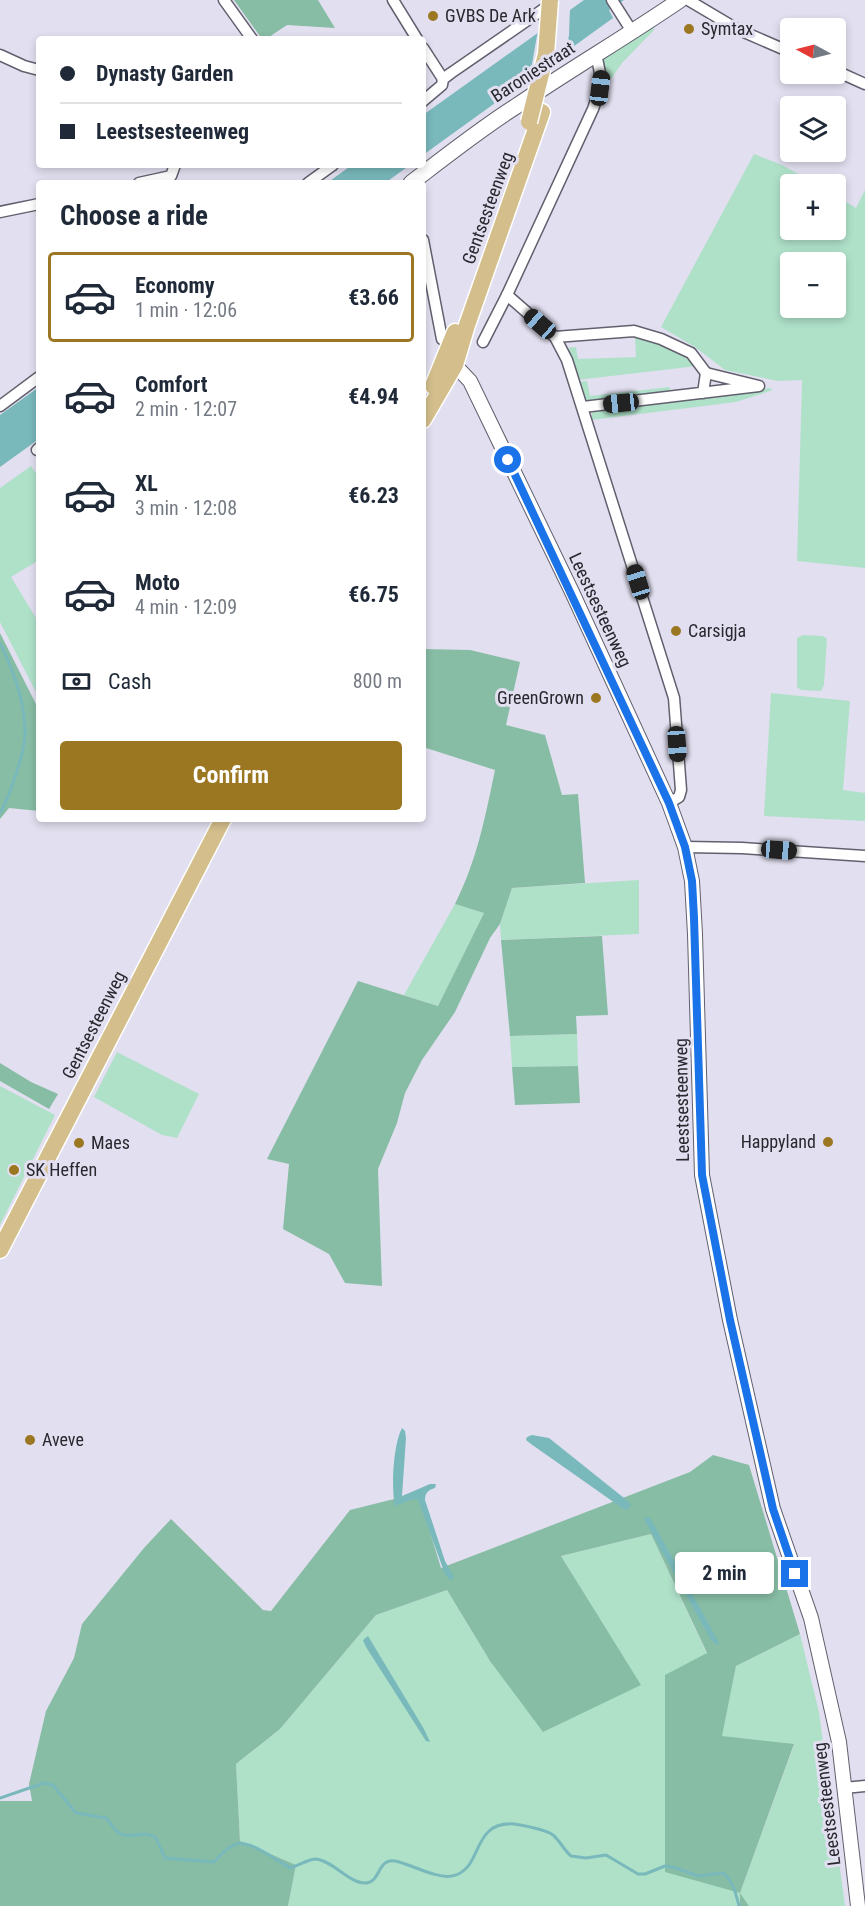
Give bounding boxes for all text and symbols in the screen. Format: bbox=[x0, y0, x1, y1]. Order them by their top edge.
place label: GVBS De Ark bbox=[445, 5, 536, 26]
marker: GVBS De Ark bbox=[426, 9, 440, 23]
place label: Symtax bbox=[701, 18, 753, 39]
north arrow bbox=[780, 18, 846, 84]
map controls bbox=[780, 18, 846, 318]
marker: Symtax bbox=[682, 22, 696, 36]
street label: Baroniestraat bbox=[487, 37, 578, 106]
text: Dynasty Garden bbox=[96, 61, 234, 86]
car bbox=[589, 69, 611, 107]
button: layers bbox=[780, 96, 846, 162]
text: Leestsesteenweg bbox=[96, 119, 249, 144]
street label: Gentsesteenweg bbox=[458, 149, 518, 267]
button: + bbox=[780, 174, 846, 240]
text: Choose a ride bbox=[60, 200, 208, 232]
button: − bbox=[780, 252, 846, 318]
icon: car bbox=[63, 270, 117, 324]
text: Economy bbox=[135, 273, 215, 298]
text: €3.66 bbox=[348, 285, 399, 310]
text: 1 min · 12:06 bbox=[135, 298, 237, 322]
car bbox=[521, 305, 559, 343]
icon: car bbox=[63, 369, 117, 423]
text: Comfort bbox=[135, 372, 208, 397]
text: €4.94 bbox=[348, 384, 399, 409]
car bbox=[602, 392, 640, 414]
text: 2 min · 12:07 bbox=[135, 397, 237, 421]
route start bbox=[494, 446, 521, 473]
icon: car bbox=[63, 468, 117, 522]
text: XL bbox=[135, 471, 158, 496]
text: €6.23 bbox=[348, 483, 399, 508]
text: 3 min · 12:08 bbox=[135, 496, 237, 520]
street label: Leestsesteenweg bbox=[565, 549, 636, 670]
car bbox=[624, 562, 652, 602]
icon: car bbox=[63, 567, 117, 621]
text: Moto bbox=[135, 570, 180, 595]
text: €6.75 bbox=[348, 582, 399, 607]
text: 4 min · 12:09 bbox=[135, 595, 237, 619]
place label: Carsigja bbox=[688, 620, 746, 641]
marker: Carsigja bbox=[669, 624, 683, 638]
icon: cash bbox=[60, 665, 93, 698]
text: Cash bbox=[108, 669, 152, 694]
text: 800 m bbox=[353, 669, 402, 693]
place label: GreenGrown bbox=[497, 687, 584, 708]
marker: GreenGrown bbox=[589, 691, 603, 705]
car bbox=[667, 725, 687, 763]
button: Confirm bbox=[60, 741, 402, 810]
car bbox=[760, 840, 798, 860]
street label: Gentsesteenweg bbox=[57, 967, 130, 1082]
street label: Leestsesteenweg bbox=[670, 1038, 693, 1162]
place label: Happyland bbox=[741, 1131, 816, 1152]
place label: Maes bbox=[91, 1132, 130, 1153]
marker: Happyland bbox=[821, 1135, 835, 1149]
marker: Maes bbox=[72, 1136, 86, 1150]
place label: SK Heffen bbox=[26, 1159, 97, 1180]
marker: SK Heffen bbox=[7, 1163, 21, 1177]
place label: Aveve bbox=[42, 1429, 84, 1450]
marker: Aveve bbox=[23, 1433, 37, 1447]
callout: 2 min bbox=[675, 1553, 774, 1595]
route end bbox=[781, 1560, 808, 1587]
text: 2 min bbox=[702, 1561, 747, 1585]
street label: Leestsesteenweg bbox=[809, 1741, 844, 1867]

